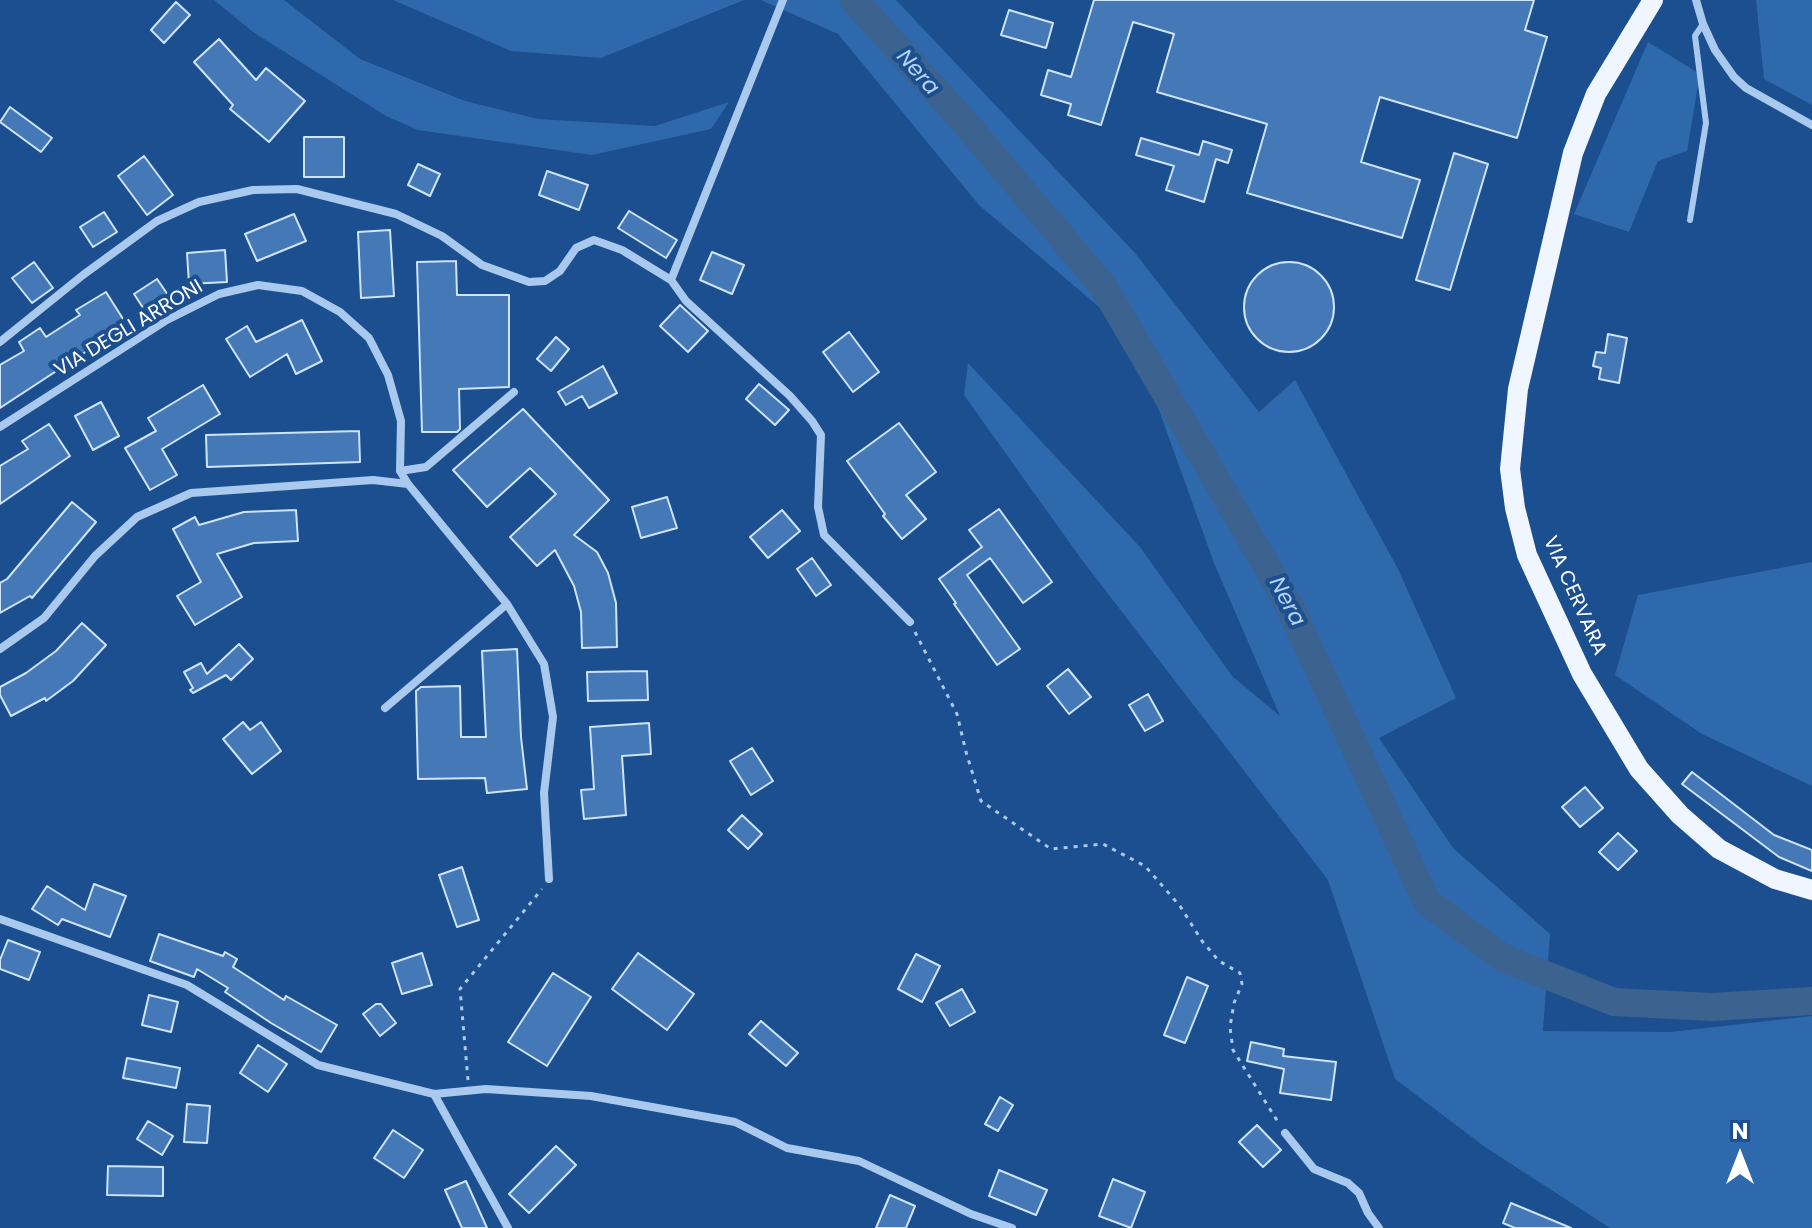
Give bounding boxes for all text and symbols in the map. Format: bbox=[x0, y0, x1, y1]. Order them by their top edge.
water label: Nera bbox=[890, 45, 944, 101]
street label: VIA DEGLI ARRONI bbox=[51, 275, 207, 383]
street label: VIA CERVARA bbox=[1537, 533, 1611, 659]
water label: Nera bbox=[1262, 573, 1310, 631]
north arrow bbox=[1700, 1116, 1780, 1196]
text: N bbox=[1732, 1116, 1748, 1147]

